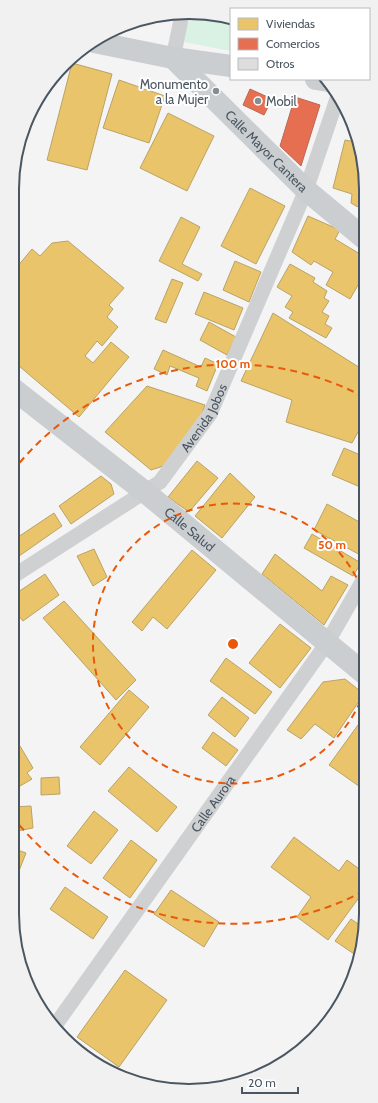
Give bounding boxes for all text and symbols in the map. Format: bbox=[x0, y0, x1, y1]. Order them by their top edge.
legend bbox=[230, 8, 370, 80]
text: Viviendas bbox=[266, 16, 315, 31]
text: Comercios bbox=[266, 36, 320, 51]
text: Otros bbox=[266, 56, 295, 71]
place label: Monumento a la Mujer bbox=[140, 76, 209, 108]
marker: Monumento a la Mujer bbox=[211, 86, 221, 96]
place label: Mobil bbox=[266, 93, 297, 109]
marker: Mobil bbox=[253, 96, 263, 106]
street label: Calle Mayor Cantera bbox=[222, 107, 312, 196]
text: 100 m bbox=[216, 356, 250, 371]
street label: Avenida Jobos bbox=[177, 381, 230, 455]
street label: Calle Salud bbox=[161, 504, 218, 555]
text: 50 m bbox=[318, 537, 346, 552]
centre of rings bbox=[226, 637, 240, 651]
street label: Calle Aurora bbox=[187, 772, 239, 835]
scale bar bbox=[242, 1069, 298, 1095]
text: 20 m bbox=[248, 1075, 276, 1090]

